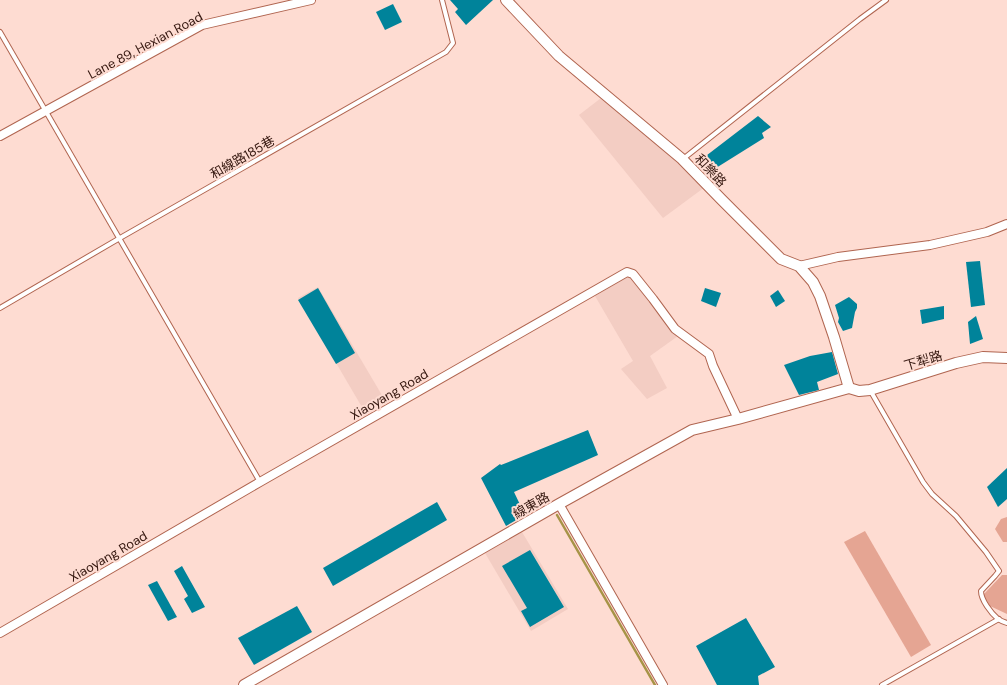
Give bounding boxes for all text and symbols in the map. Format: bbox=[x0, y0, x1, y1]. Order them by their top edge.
street label: Lane 89, Hexian Road bbox=[85, 8, 206, 83]
street label: 和線路185巷 bbox=[207, 132, 278, 183]
street label: 和樂路 bbox=[691, 150, 730, 190]
street label: 下犁路 bbox=[902, 347, 944, 374]
street label: Xiaoyang Road bbox=[347, 365, 431, 424]
street label: 線東路 bbox=[510, 488, 552, 523]
street label: Xiaoyang Road bbox=[66, 527, 150, 586]

